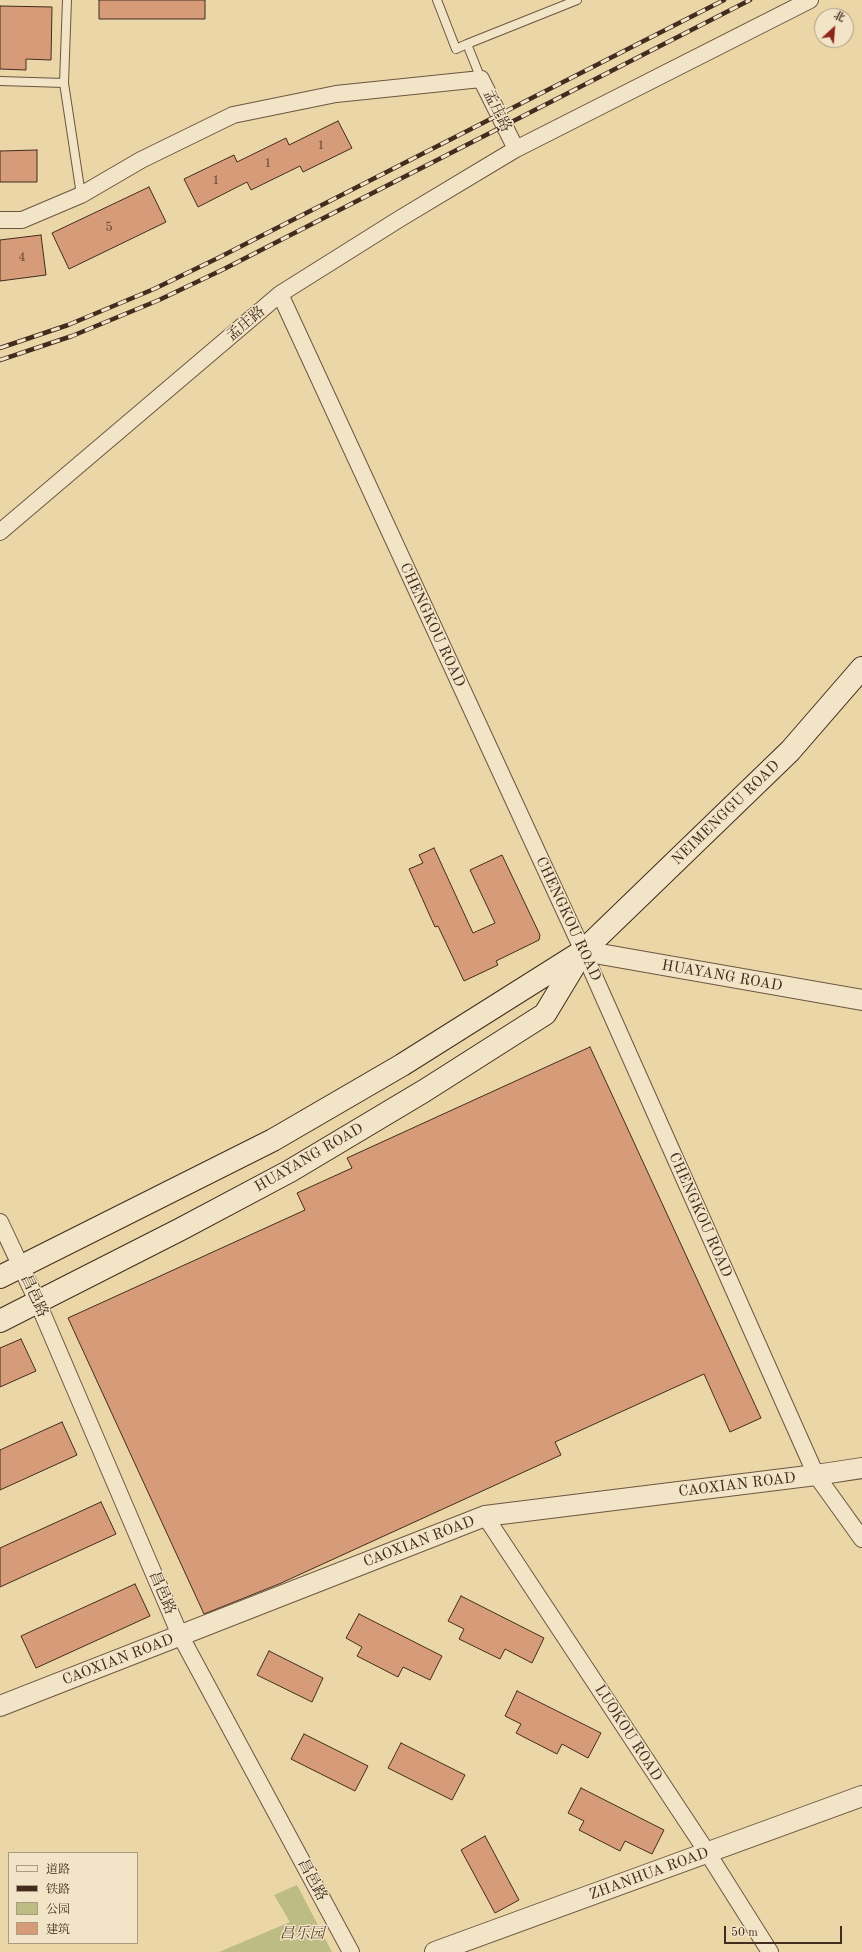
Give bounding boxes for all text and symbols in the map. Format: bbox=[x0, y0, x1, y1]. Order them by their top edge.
north arrow bbox=[814, 8, 854, 48]
text: 北 bbox=[832, 10, 846, 25]
street label: 孟庄路 bbox=[479, 87, 515, 135]
house number: 1 bbox=[317, 138, 325, 154]
house number: 1 bbox=[264, 156, 272, 172]
house number: 1 bbox=[212, 173, 220, 189]
house number: 5 bbox=[105, 220, 113, 236]
house number: 4 bbox=[18, 250, 26, 266]
street label: 孟庄路 bbox=[223, 303, 269, 345]
street label: CHENGKOU ROAD bbox=[395, 560, 469, 690]
street label: NEIMENGGU ROAD bbox=[668, 757, 784, 869]
street label: CHENGKOU ROAD bbox=[531, 854, 605, 984]
street label: HUAYANG ROAD bbox=[660, 957, 784, 995]
street label: HUAYANG ROAD bbox=[251, 1120, 367, 1196]
street label: CHENGKOU ROAD bbox=[664, 1150, 736, 1280]
street label: 昌邑路 bbox=[16, 1272, 52, 1320]
street label: CAOXIAN ROAD bbox=[677, 1469, 797, 1501]
street label: CAOXIAN ROAD bbox=[361, 1512, 477, 1572]
street label: 昌邑路 bbox=[145, 1569, 179, 1617]
street label: CAOXIAN ROAD bbox=[60, 1630, 176, 1690]
street label: LUOKOU ROAD bbox=[590, 1681, 666, 1785]
street label: ZHANHUA ROAD bbox=[587, 1844, 711, 1904]
legend bbox=[8, 1852, 138, 1944]
street label: 昌邑路 bbox=[293, 1856, 331, 1904]
text: 道路 bbox=[46, 1864, 70, 1876]
text: 铁路 bbox=[46, 1884, 70, 1896]
text: 公园 bbox=[46, 1904, 70, 1916]
scale bar bbox=[726, 1918, 844, 1944]
text: 建筑 bbox=[46, 1924, 70, 1936]
park label: 昌乐园 bbox=[280, 1925, 324, 1943]
text: 50 m bbox=[731, 1927, 758, 1939]

